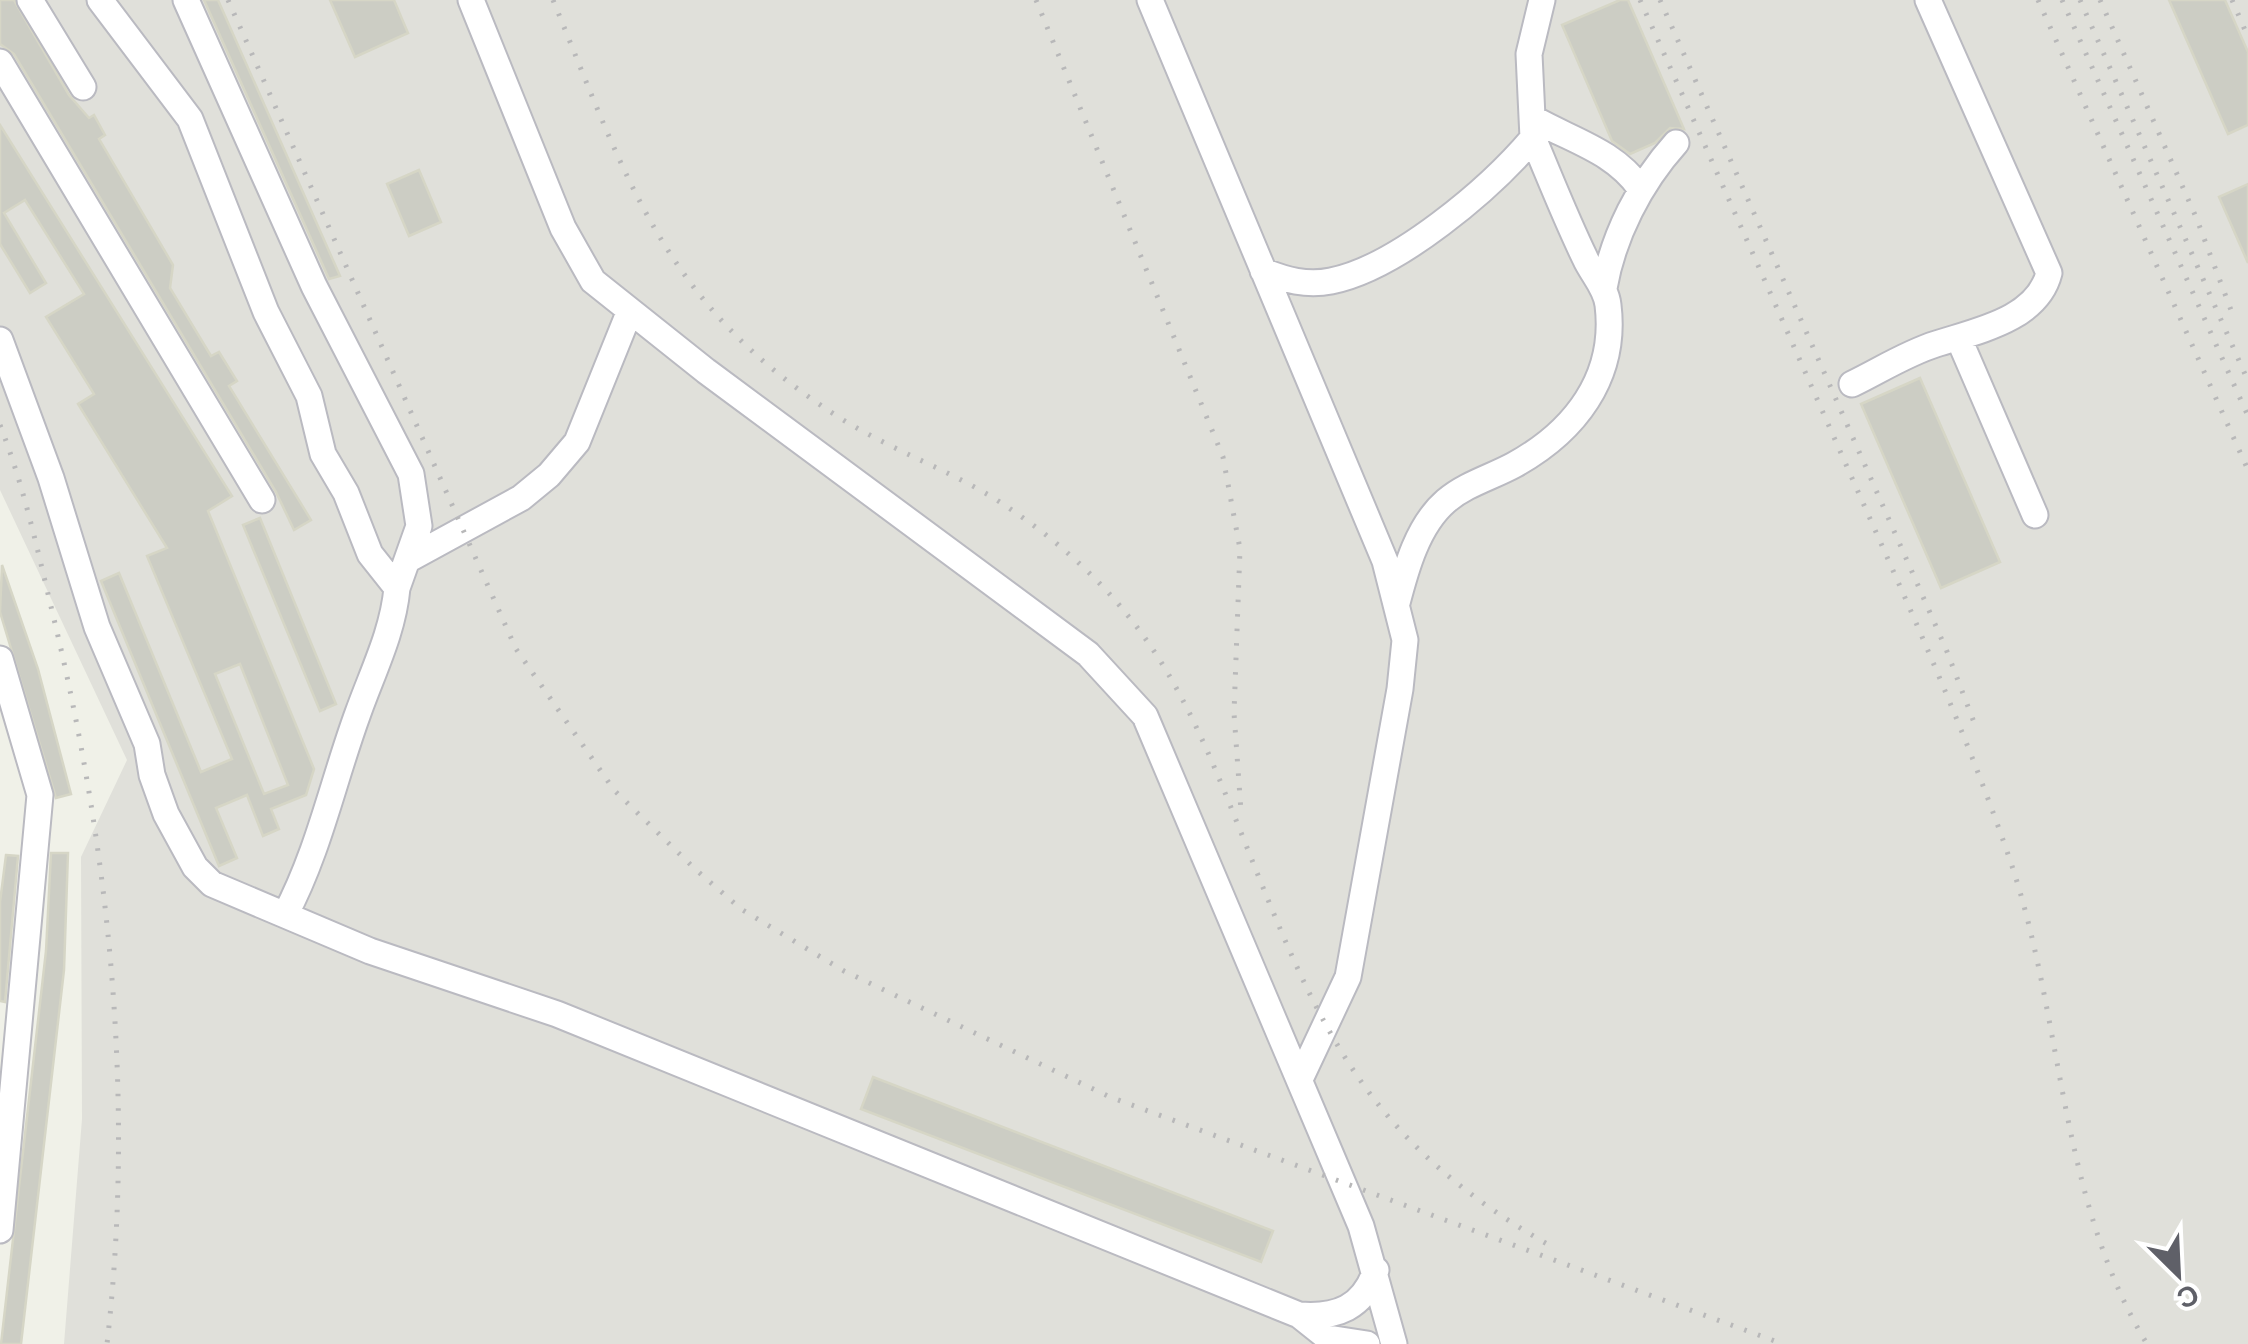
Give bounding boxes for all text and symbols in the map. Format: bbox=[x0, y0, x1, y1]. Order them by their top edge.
north arrow bbox=[2128, 1224, 2228, 1324]
text: С bbox=[2172, 1278, 2204, 1315]

